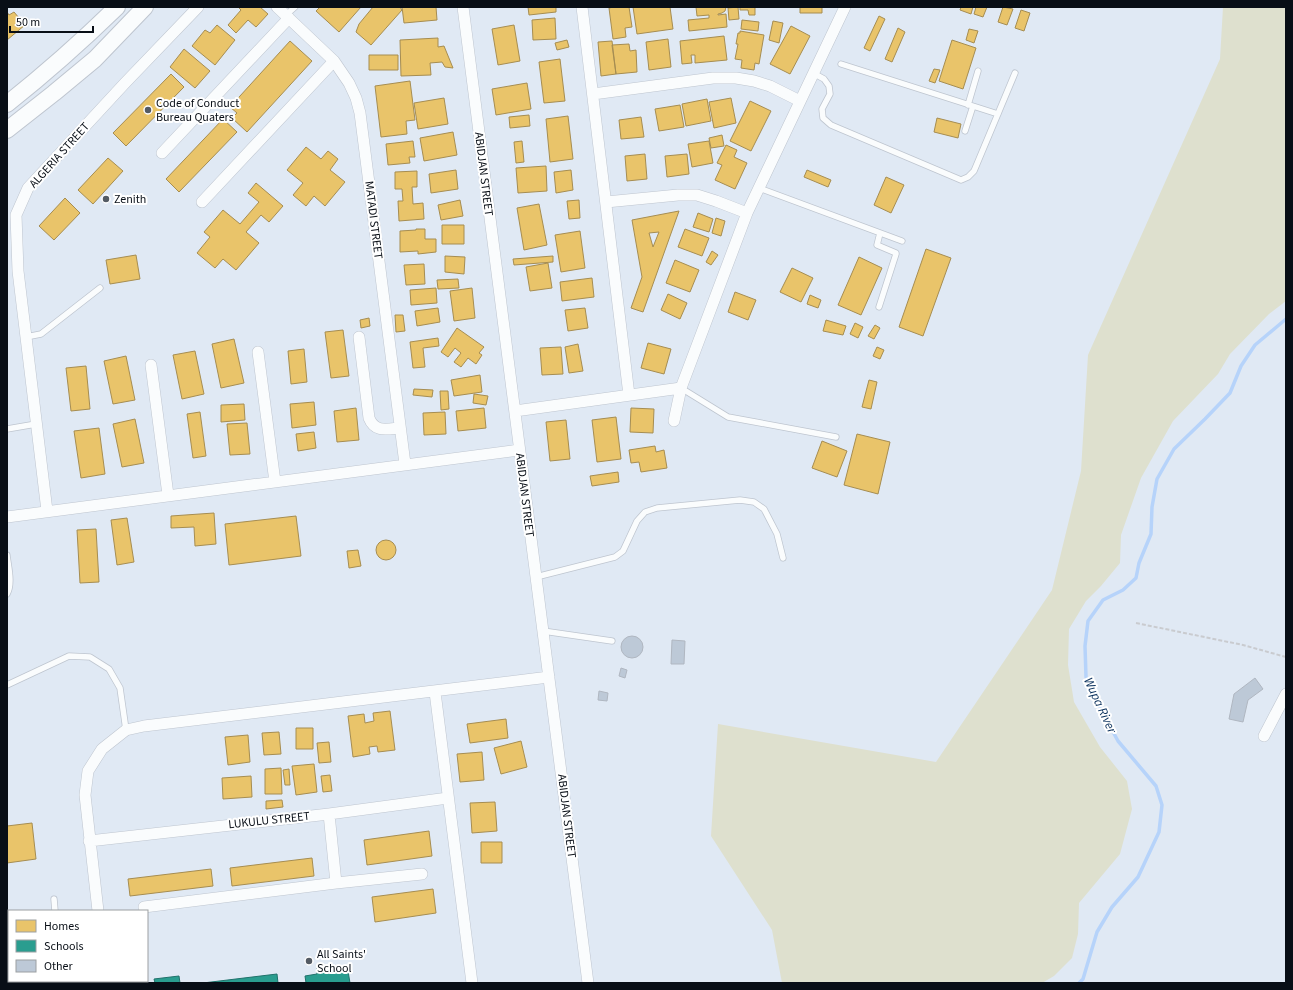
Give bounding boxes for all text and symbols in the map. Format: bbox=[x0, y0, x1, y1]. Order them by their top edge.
scale bar bbox=[10, 8, 93, 34]
text: 50 m bbox=[16, 14, 40, 31]
place label: Code of Conduct Bureau Quaters bbox=[156, 95, 239, 126]
marker: Code of Conduct Bureau Quaters bbox=[143, 105, 153, 115]
street label: ALGERIA STREET bbox=[25, 118, 94, 192]
street label: ABIDJAN STREET bbox=[470, 131, 497, 218]
street label: MATADI STREET bbox=[360, 180, 387, 261]
place label: Zenith bbox=[114, 191, 146, 208]
marker: Zenith bbox=[101, 194, 111, 204]
street label: ABIDJAN STREET bbox=[511, 452, 538, 539]
water label: Wupa River bbox=[1079, 674, 1121, 737]
street label: ABIDJAN STREET bbox=[553, 773, 580, 860]
street label: LUKULU STREET bbox=[227, 808, 311, 833]
legend bbox=[8, 910, 148, 982]
text: Homes bbox=[44, 918, 79, 935]
text: Schools bbox=[44, 938, 84, 955]
place label: All Saints' School bbox=[317, 946, 366, 977]
marker: All Saints' School bbox=[304, 956, 314, 966]
text: Other bbox=[44, 958, 74, 975]

